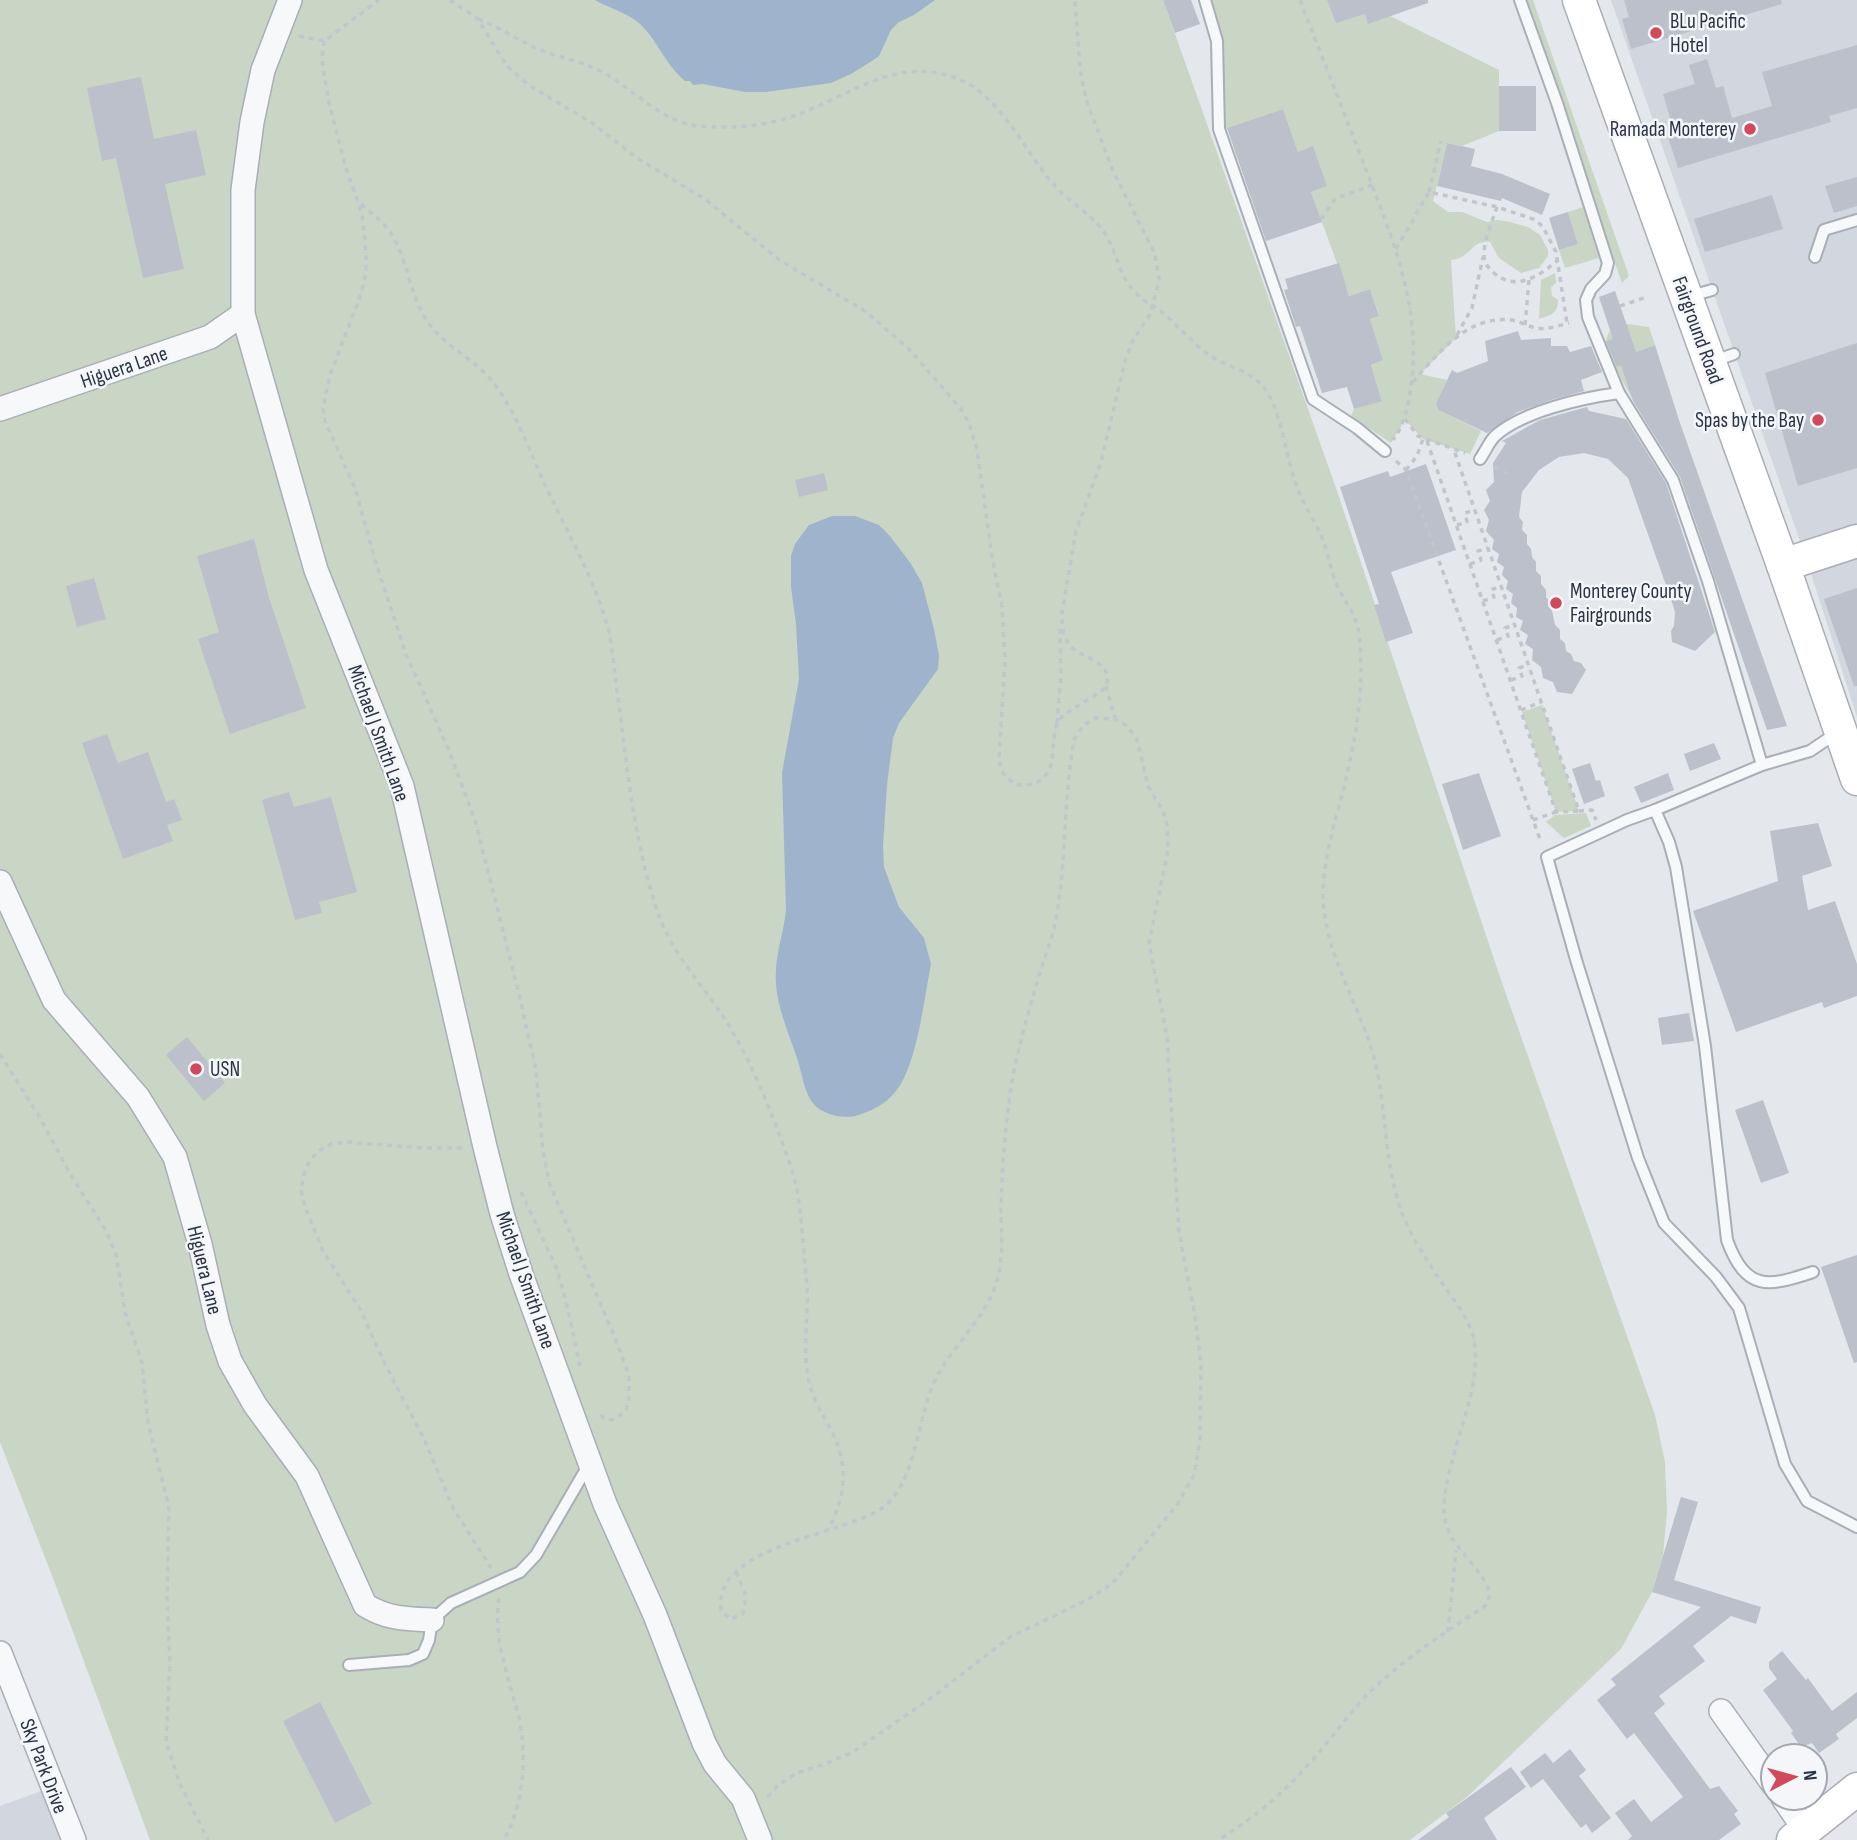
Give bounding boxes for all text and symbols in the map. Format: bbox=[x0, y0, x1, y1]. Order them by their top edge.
place label: BLu Pacific Hotel bbox=[1670, 9, 1746, 58]
marker: BLu Pacific Hotel bbox=[1648, 25, 1664, 41]
place label: Ramada Monterey bbox=[1610, 117, 1736, 142]
marker: Ramada Monterey bbox=[1742, 121, 1758, 137]
street label: Fairground Road bbox=[1667, 273, 1729, 387]
street label: Higuera Lane bbox=[77, 341, 171, 394]
place label: Spas by the Bay bbox=[1695, 408, 1804, 433]
marker: Spas by the Bay bbox=[1810, 412, 1826, 428]
place label: Monterey County Fairgrounds bbox=[1570, 579, 1692, 628]
marker: Monterey County Fairgrounds bbox=[1548, 595, 1564, 611]
street label: Michael J Smith Lane bbox=[342, 661, 415, 805]
place label: USN bbox=[210, 1057, 240, 1082]
marker: USN bbox=[188, 1061, 204, 1077]
street label: Michael J Smith Lane bbox=[490, 1208, 561, 1352]
street label: Higuera Lane bbox=[181, 1223, 228, 1317]
street label: Sky Park Drive bbox=[14, 1715, 73, 1817]
north arrow bbox=[1759, 1742, 1829, 1812]
text: N bbox=[1797, 1769, 1821, 1782]

